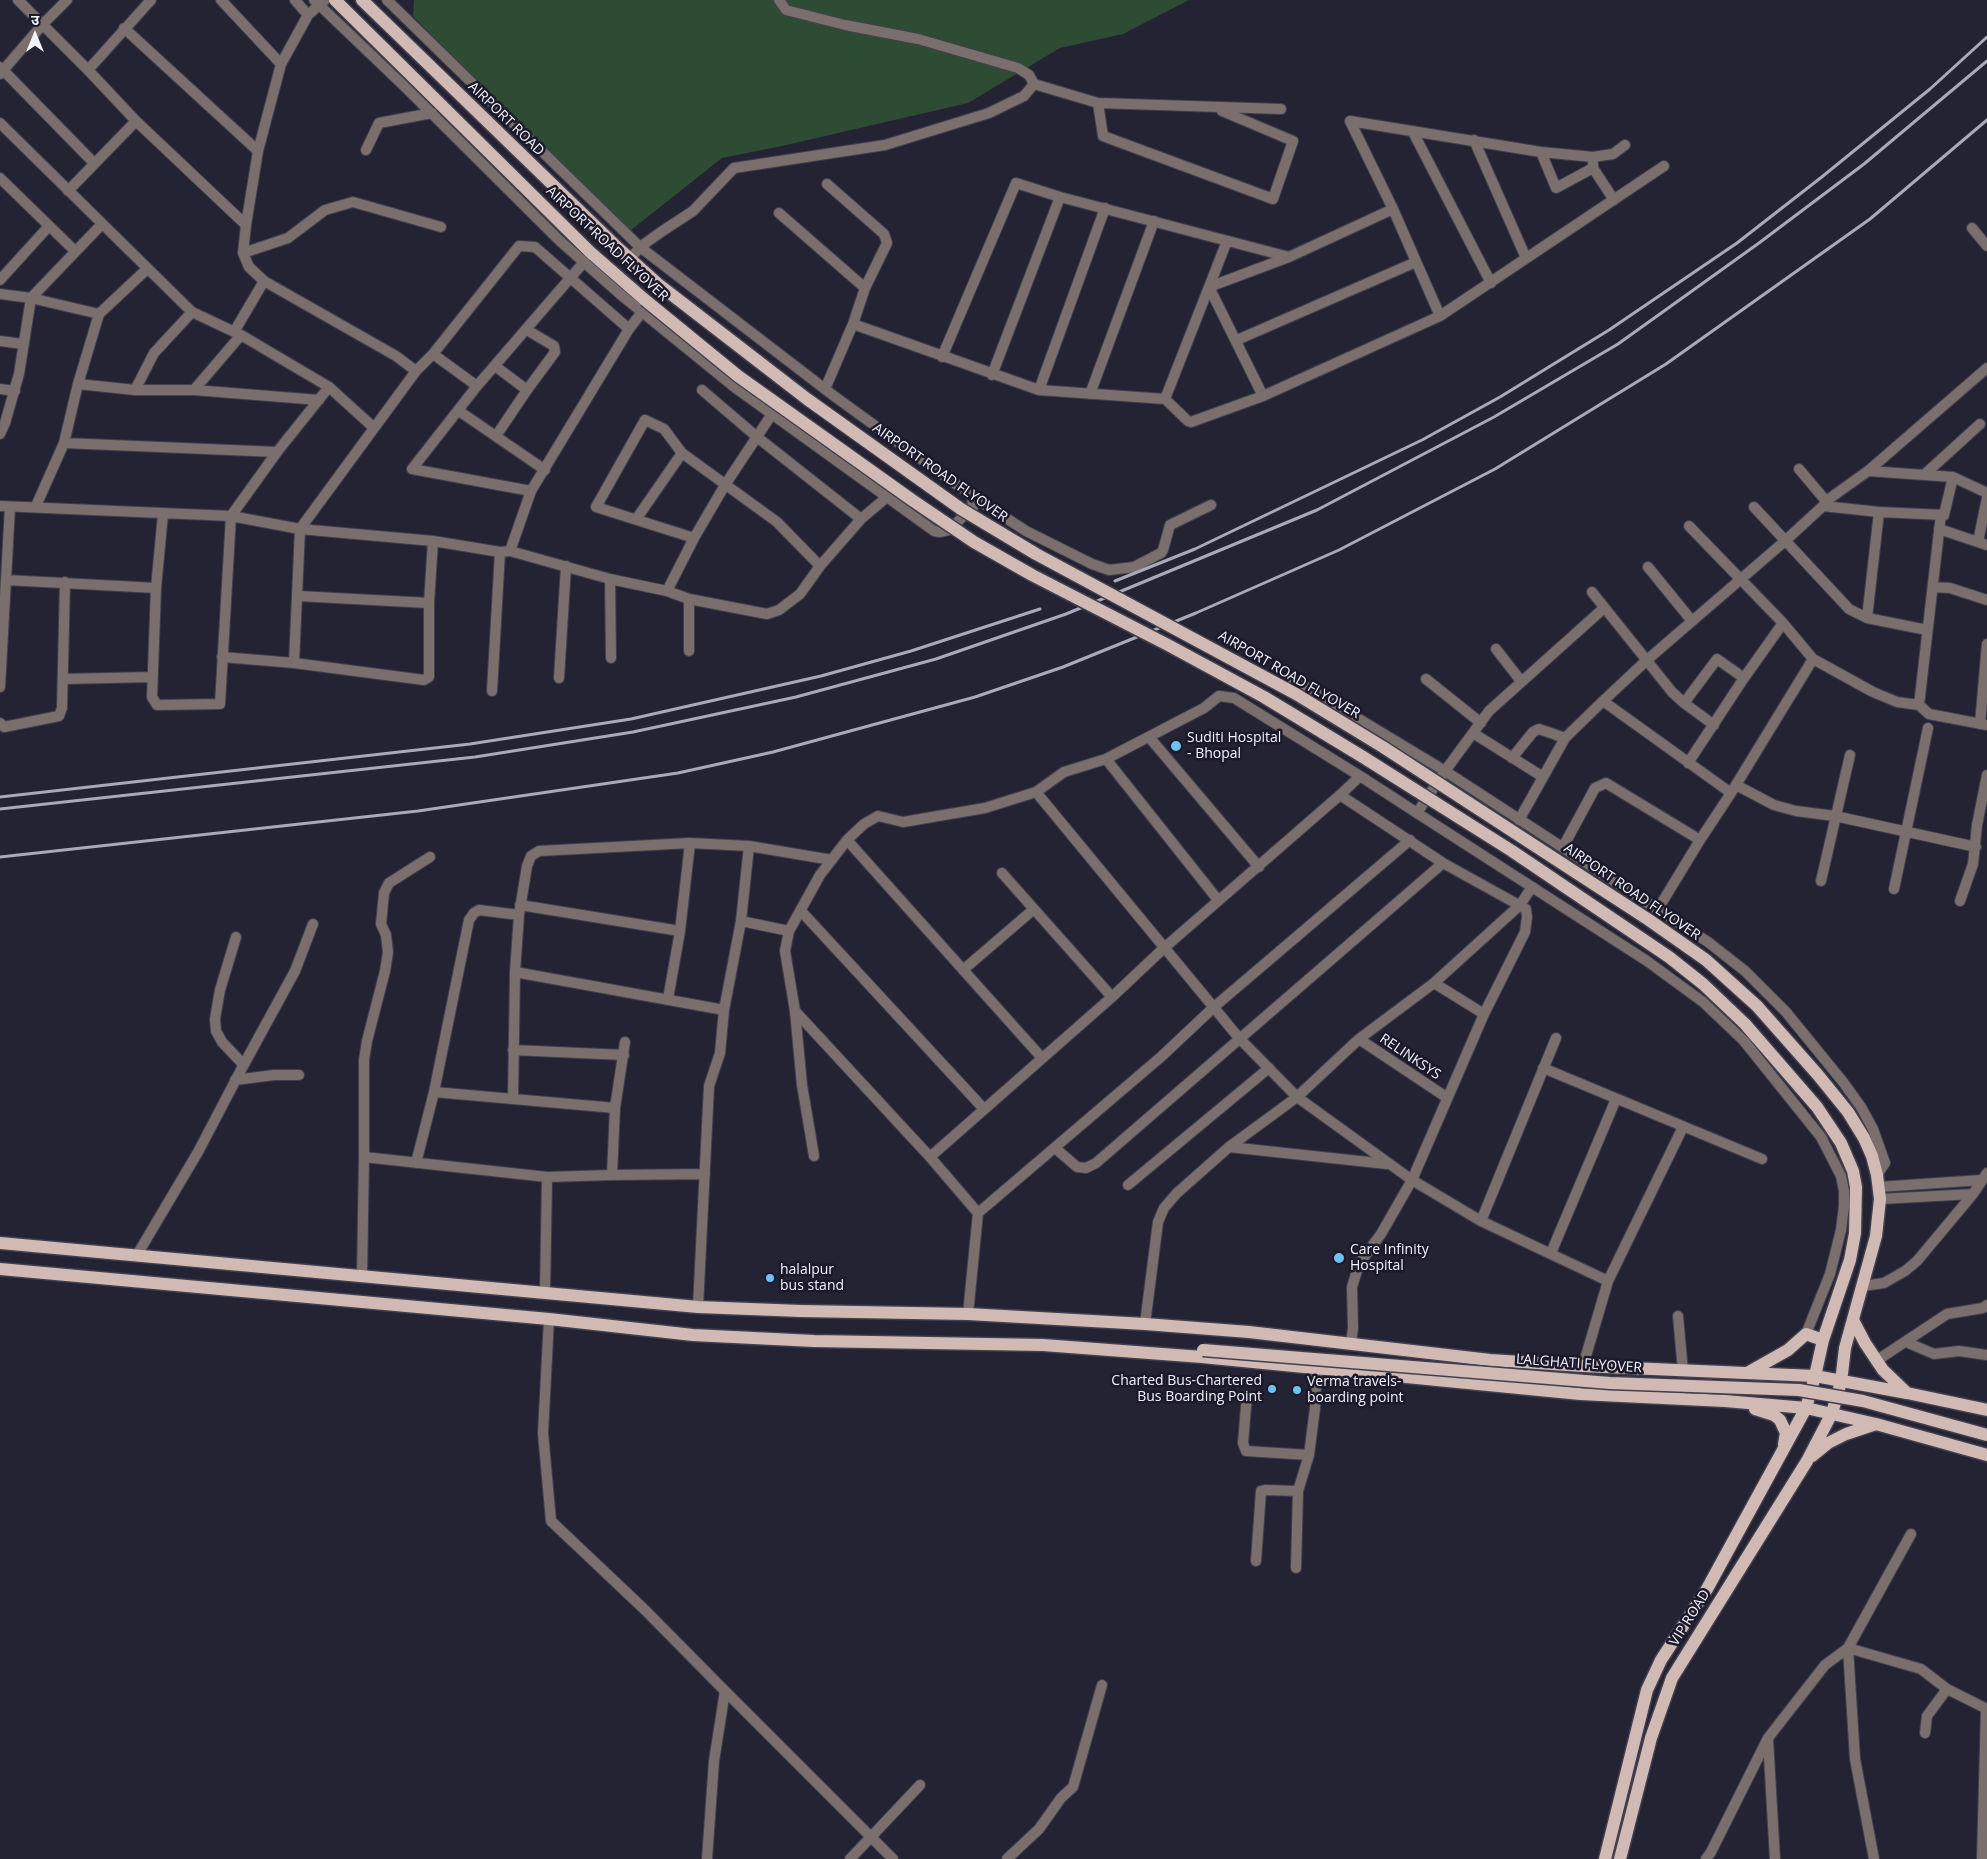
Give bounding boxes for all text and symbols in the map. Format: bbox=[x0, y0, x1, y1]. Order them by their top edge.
north arrow bbox=[10, 10, 60, 60]
text: उ bbox=[31, 10, 39, 29]
street label: AIRPORT ROAD bbox=[464, 78, 548, 160]
street label: AIRPORT ROAD FLYOVER bbox=[542, 183, 672, 305]
street label: AIRPORT ROAD FLYOVER bbox=[869, 420, 1011, 526]
street label: AIRPORT ROAD FLYOVER bbox=[1215, 628, 1363, 722]
place label: Suditi Hospital - Bhopal bbox=[1187, 730, 1281, 762]
marker: Suditi Hospital - Bhopal bbox=[1169, 739, 1183, 753]
street label: AIRPORT ROAD FLYOVER bbox=[1561, 840, 1703, 944]
street label: RELINKSYS bbox=[1376, 1030, 1444, 1084]
place label: Care Infinity Hospital bbox=[1350, 1242, 1429, 1274]
marker: Care Infinity Hospital bbox=[1332, 1251, 1346, 1265]
place label: halalpur bus stand bbox=[780, 1262, 844, 1294]
marker: halalpur bus stand bbox=[764, 1272, 776, 1284]
street label: LALGHATI FLYOVER bbox=[1516, 1351, 1642, 1377]
place label: Charted Bus-Chartered Bus Boarding Point bbox=[1111, 1373, 1262, 1405]
place label: Verma travels- boarding point bbox=[1307, 1374, 1404, 1406]
marker: Charted Bus-Chartered Bus Boarding Point bbox=[1266, 1383, 1278, 1395]
marker: Verma travels- boarding point bbox=[1291, 1384, 1303, 1396]
street label: VIP ROAD bbox=[1666, 1587, 1714, 1649]

